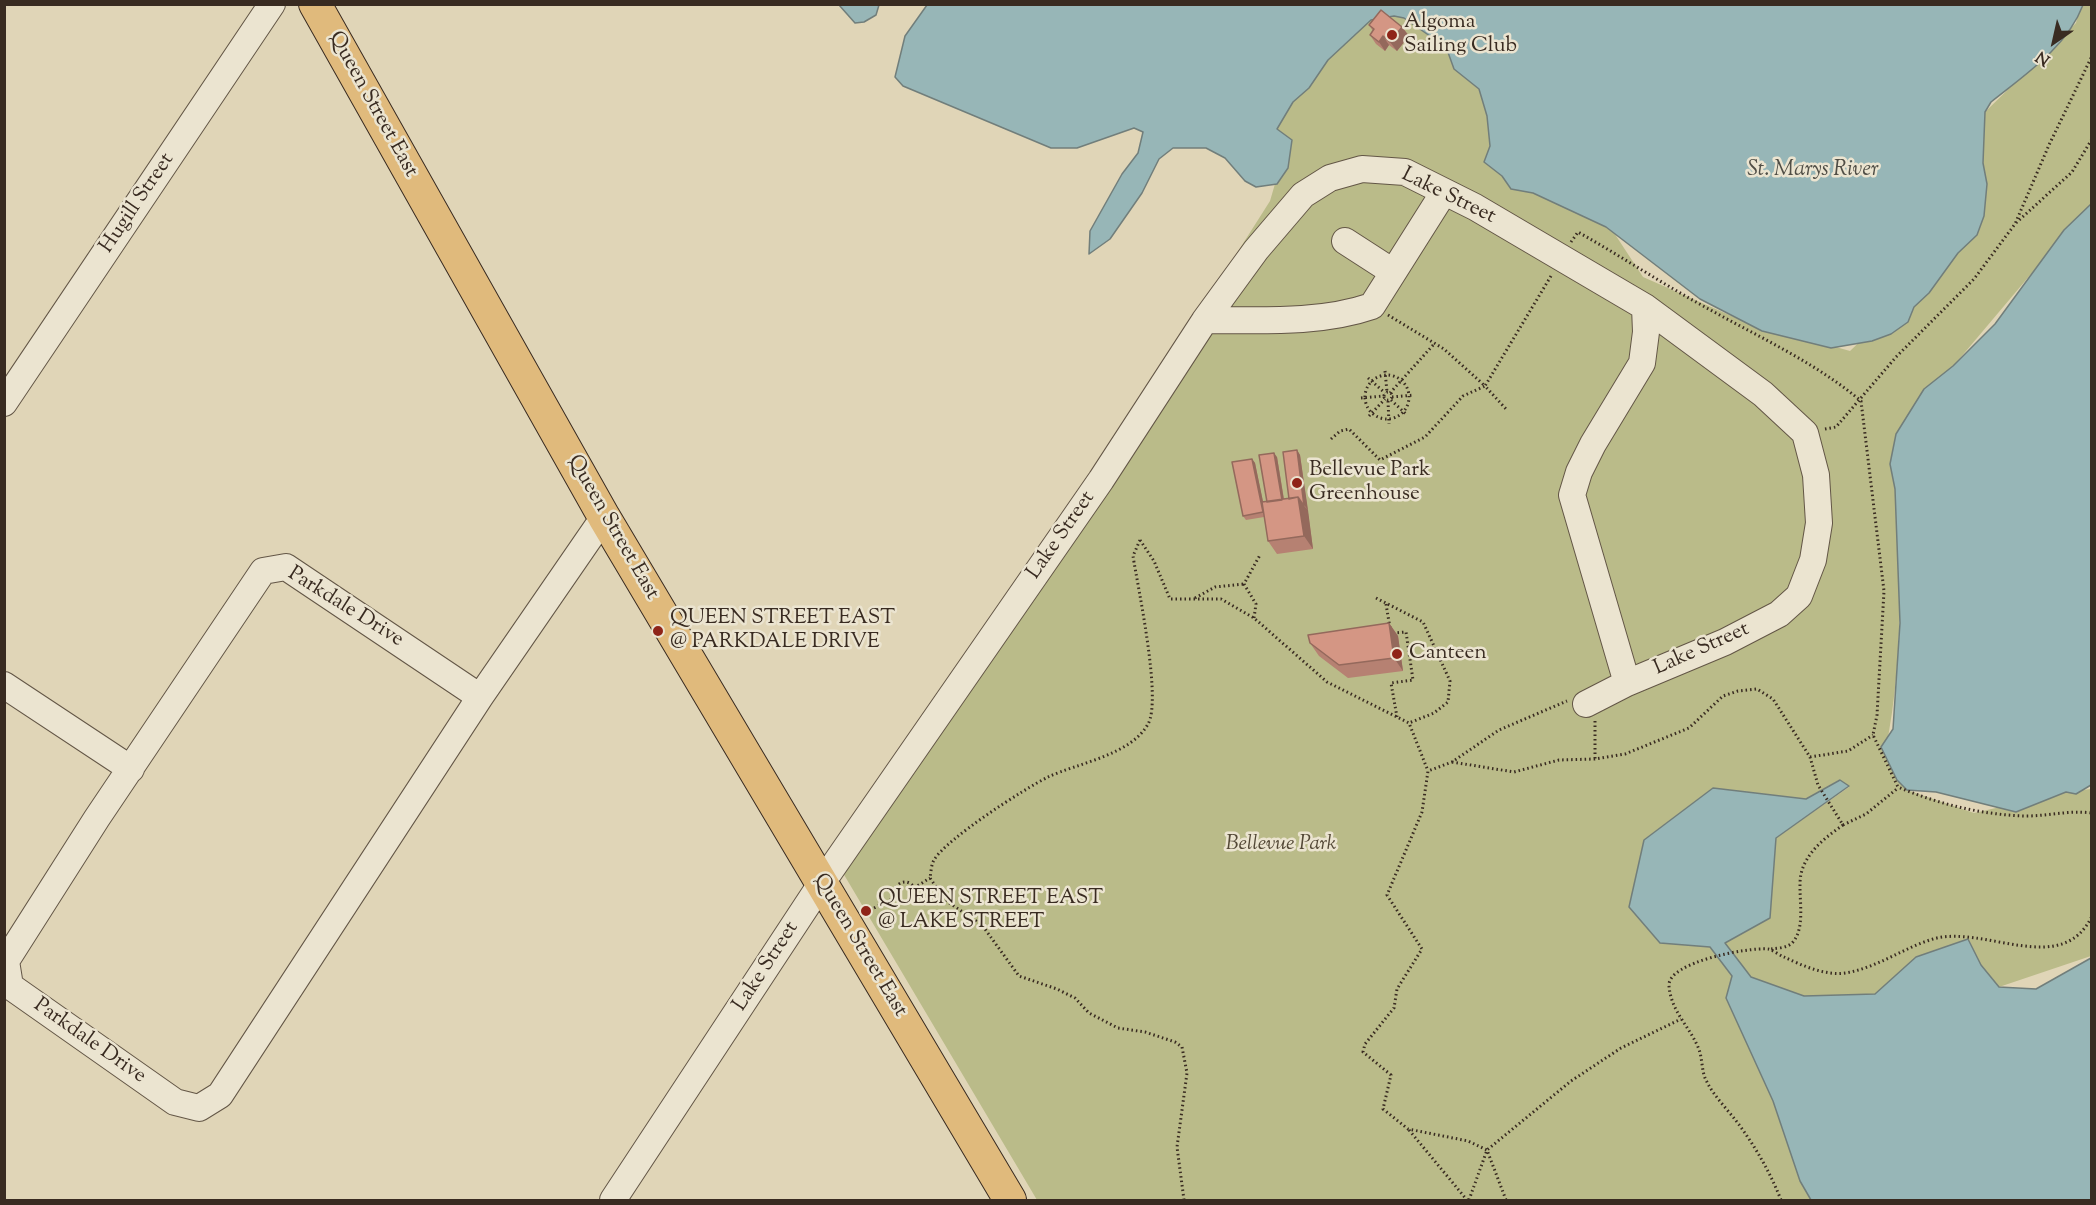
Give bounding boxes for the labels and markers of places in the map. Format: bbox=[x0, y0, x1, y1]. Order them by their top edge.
place label: Algoma Sailing Club bbox=[1404, 10, 1517, 60]
marker: Algoma Sailing Club bbox=[1385, 28, 1399, 42]
place label: Bellevue Park Greenhouse bbox=[1309, 458, 1430, 508]
marker: Bellevue Park Greenhouse bbox=[1290, 476, 1304, 490]
place label: QUEEN STREET EAST @ PARKDALE DRIVE bbox=[670, 606, 895, 656]
marker: QUEEN STREET EAST @ PARKDALE DRIVE bbox=[651, 624, 665, 638]
place label: Canteen bbox=[1409, 641, 1487, 667]
marker: Canteen bbox=[1390, 647, 1404, 661]
place label: QUEEN STREET EAST @ LAKE STREET bbox=[878, 886, 1103, 936]
marker: QUEEN STREET EAST @ LAKE STREET bbox=[859, 904, 873, 918]

